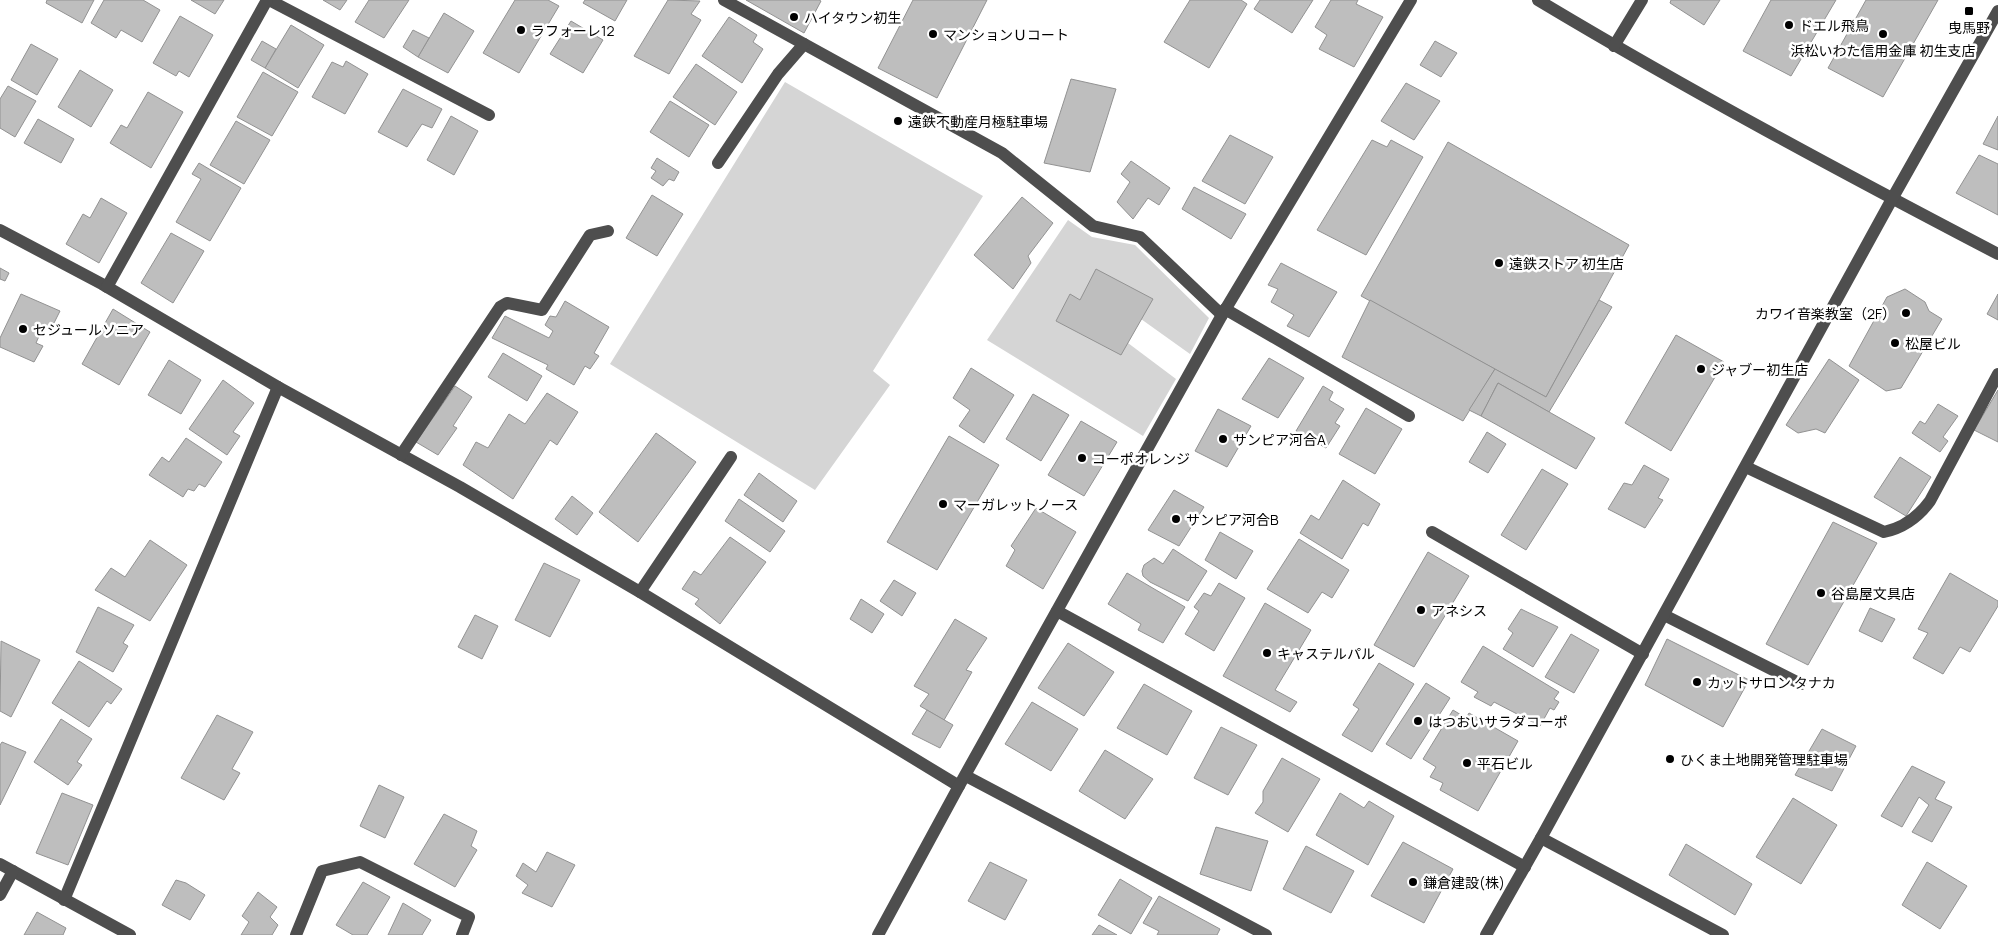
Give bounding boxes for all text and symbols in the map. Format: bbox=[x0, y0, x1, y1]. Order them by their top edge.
marker: 曳馬野 bbox=[1963, 5, 1975, 17]
place label: ハイタウン初生 bbox=[804, 8, 901, 27]
marker: ハイタウン初生 bbox=[788, 11, 800, 23]
place label: ドエル飛鳥 bbox=[1799, 16, 1869, 35]
place label: 曳馬野 bbox=[1948, 18, 1990, 37]
marker: ドエル飛鳥 bbox=[1783, 19, 1795, 31]
place label: ラフォーレ12 bbox=[531, 21, 614, 40]
marker: ラフォーレ12 bbox=[515, 24, 527, 36]
place label: マンションＵコート bbox=[943, 25, 1069, 44]
marker: マンションＵコート bbox=[927, 28, 939, 40]
marker: 浜松いわた信用金庫 初生支店 bbox=[1877, 28, 1889, 40]
place label: 浜松いわた信用金庫 初生支店 bbox=[1791, 41, 1975, 60]
place label: 遠鉄不動産月極駐車場 bbox=[908, 112, 1048, 131]
marker: 遠鉄不動産月極駐車場 bbox=[892, 115, 904, 127]
place label: 遠鉄ストア 初生店 bbox=[1509, 254, 1624, 273]
marker: 遠鉄ストア 初生店 bbox=[1493, 257, 1505, 269]
place label: カワイ音楽教室（2F） bbox=[1755, 304, 1896, 323]
marker: カワイ音楽教室（2F） bbox=[1900, 307, 1912, 319]
place label: セジュールソニア bbox=[33, 320, 144, 339]
marker: セジュールソニア bbox=[17, 323, 29, 335]
place label: 松屋ビル bbox=[1905, 334, 1961, 353]
marker: 松屋ビル bbox=[1889, 337, 1901, 349]
place label: ジャブー初生店 bbox=[1711, 360, 1808, 379]
marker: ジャブー初生店 bbox=[1695, 363, 1707, 375]
place label: サンピア河合A bbox=[1233, 430, 1326, 449]
marker: サンピア河合A bbox=[1217, 433, 1229, 445]
place label: コーポオレンジ bbox=[1092, 449, 1190, 468]
marker: コーポオレンジ bbox=[1076, 452, 1088, 464]
place label: マーガレットノース bbox=[953, 495, 1078, 514]
marker: マーガレットノース bbox=[937, 498, 949, 510]
place label: サンピア河合B bbox=[1186, 510, 1279, 529]
marker: サンピア河合B bbox=[1170, 513, 1182, 525]
place label: 谷島屋文具店 bbox=[1831, 584, 1915, 603]
marker: 谷島屋文具店 bbox=[1815, 587, 1827, 599]
place label: アネシス bbox=[1431, 601, 1487, 620]
marker: アネシス bbox=[1415, 604, 1427, 616]
place label: キャステルパル bbox=[1277, 644, 1375, 663]
marker: キャステルパル bbox=[1261, 647, 1273, 659]
place label: カットサロン タナカ bbox=[1707, 673, 1836, 692]
marker: カットサロン タナカ bbox=[1691, 676, 1703, 688]
place label: はつおいサラダコーポ bbox=[1428, 712, 1568, 731]
marker: はつおいサラダコーポ bbox=[1412, 715, 1424, 727]
place label: ひくま土地開発管理駐車場 bbox=[1680, 750, 1848, 769]
marker: ひくま土地開発管理駐車場 bbox=[1664, 753, 1676, 765]
place label: 平石ビル bbox=[1477, 754, 1533, 773]
marker: 平石ビル bbox=[1461, 757, 1473, 769]
place label: 鎌倉建設(株) bbox=[1423, 873, 1505, 892]
marker: 鎌倉建設(株) bbox=[1407, 876, 1419, 888]

